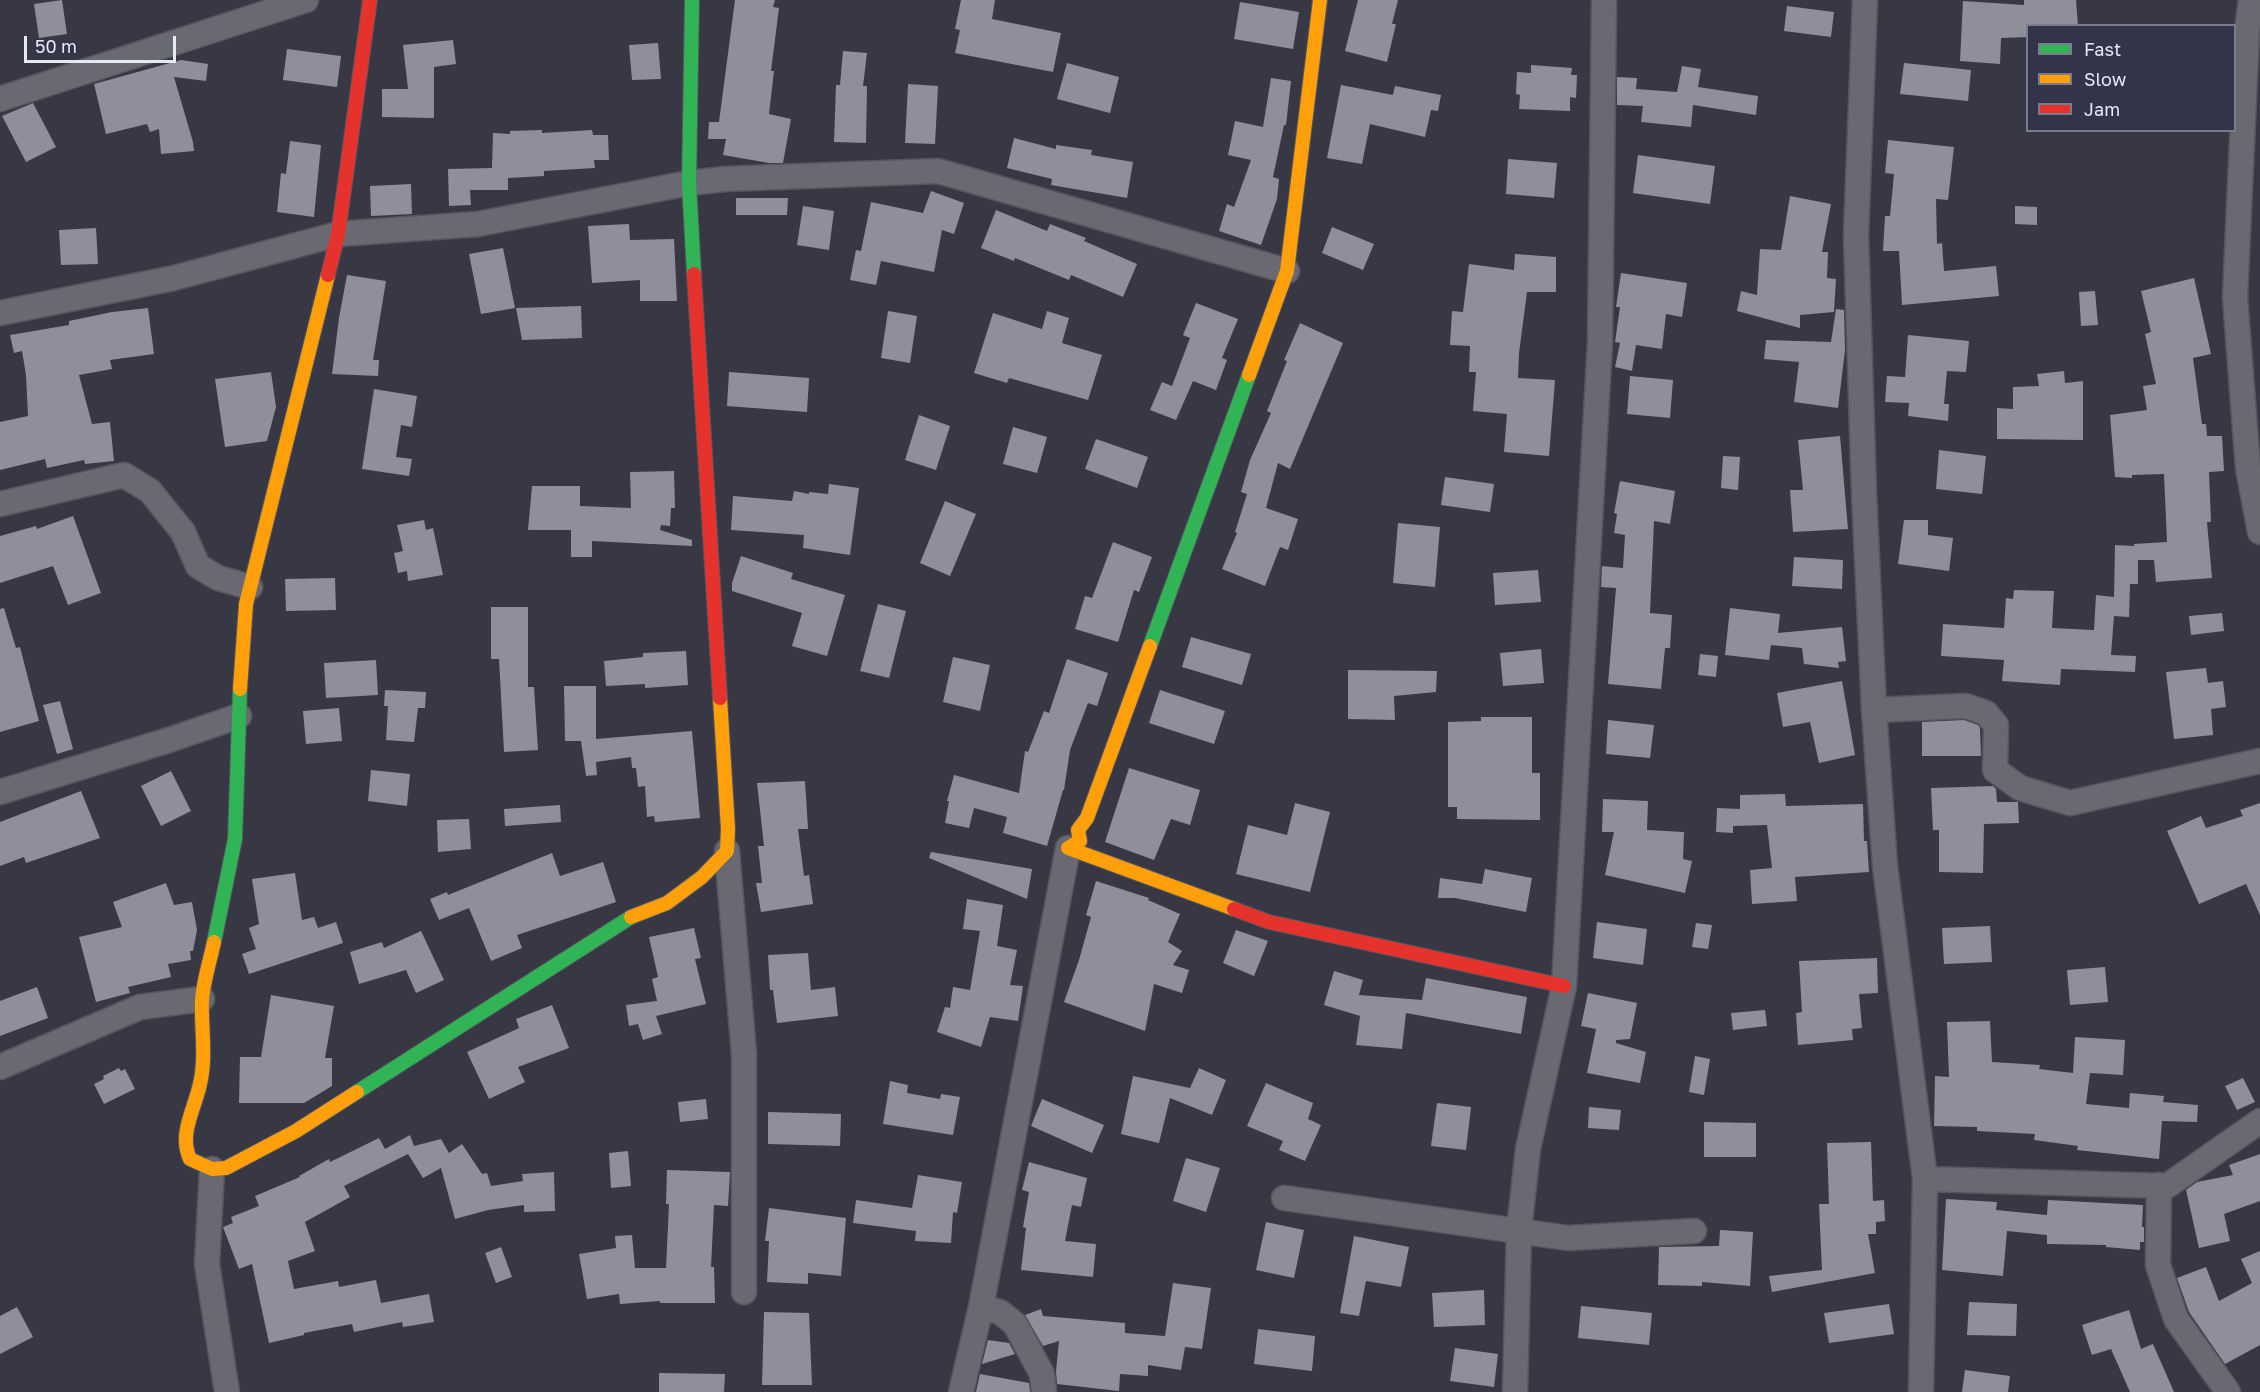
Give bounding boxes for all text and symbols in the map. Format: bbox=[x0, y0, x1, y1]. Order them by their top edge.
scale bar bbox=[27, 24, 178, 62]
legend bbox=[2026, 24, 2236, 132]
text: 50 m bbox=[35, 35, 77, 57]
text: Fast bbox=[2084, 38, 2121, 60]
text: Slow bbox=[2084, 68, 2126, 90]
text: Jam bbox=[2084, 98, 2120, 120]

